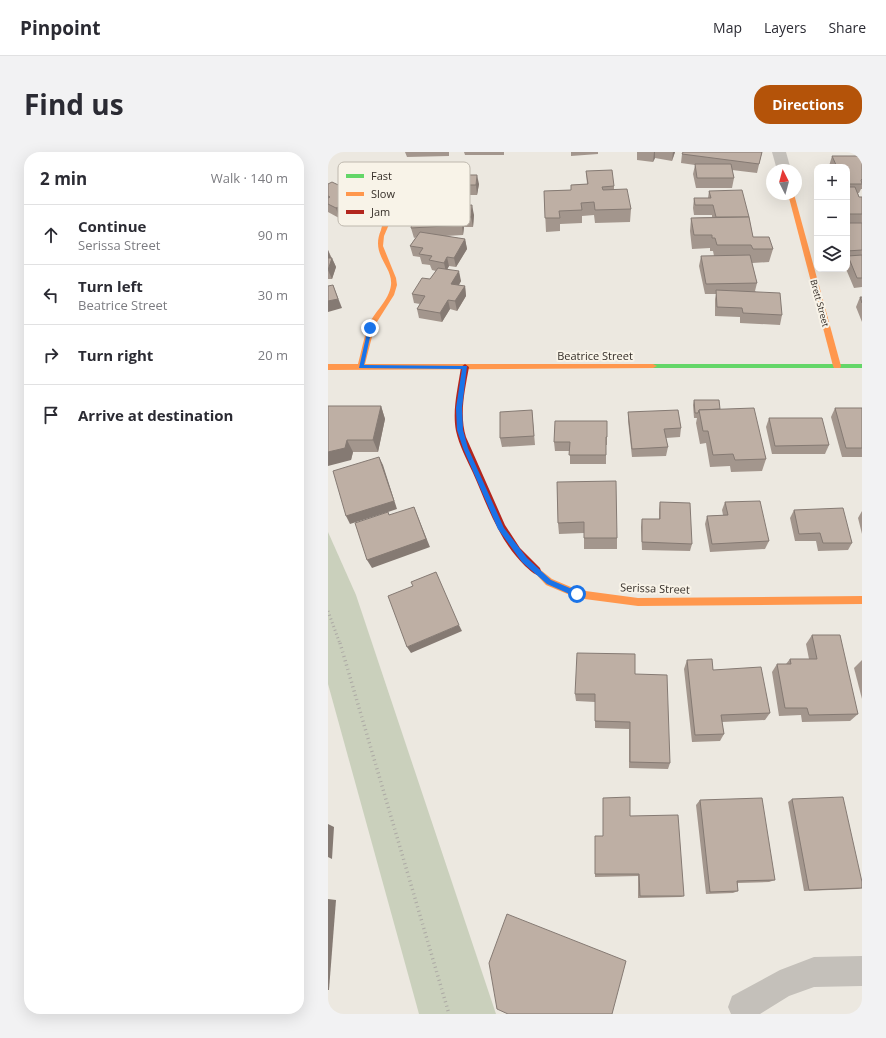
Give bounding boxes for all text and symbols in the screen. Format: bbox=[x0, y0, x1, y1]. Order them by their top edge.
text: Pinpoint bbox=[20, 15, 101, 41]
text: Map bbox=[713, 18, 742, 37]
text: Layers bbox=[764, 18, 806, 37]
text: Share bbox=[828, 18, 866, 37]
text: Find us bbox=[24, 85, 124, 123]
button: Directions bbox=[754, 85, 862, 124]
legend bbox=[338, 162, 470, 226]
north arrow bbox=[766, 164, 802, 200]
map controls bbox=[814, 164, 850, 272]
button: + bbox=[814, 164, 850, 200]
text: 2 min bbox=[40, 167, 87, 190]
text: Fast bbox=[371, 168, 392, 183]
text: Walk · 140 m bbox=[211, 169, 288, 187]
text: Slow bbox=[371, 186, 395, 201]
button: − bbox=[814, 200, 850, 236]
text: Jam bbox=[370, 204, 390, 219]
text: Continue bbox=[78, 216, 146, 236]
icon: ahead bbox=[40, 224, 62, 246]
text: 90 m bbox=[258, 226, 288, 244]
text: Serissa Street bbox=[78, 236, 160, 254]
button: layers bbox=[814, 236, 850, 272]
text: Turn left bbox=[78, 276, 143, 296]
street label: Brett Street bbox=[807, 278, 833, 328]
icon: left bbox=[40, 284, 62, 306]
text: 30 m bbox=[258, 286, 288, 304]
text: Beatrice Street bbox=[78, 296, 167, 314]
route end bbox=[361, 319, 379, 337]
icon: right bbox=[40, 344, 62, 366]
text: Turn right bbox=[78, 345, 153, 365]
text: 20 m bbox=[258, 346, 288, 364]
street label: Beatrice Street bbox=[557, 348, 633, 363]
icon: arrive bbox=[40, 404, 62, 426]
text: Arrive at destination bbox=[78, 405, 233, 425]
street label: Serissa Street bbox=[620, 579, 690, 597]
route start bbox=[568, 585, 586, 603]

